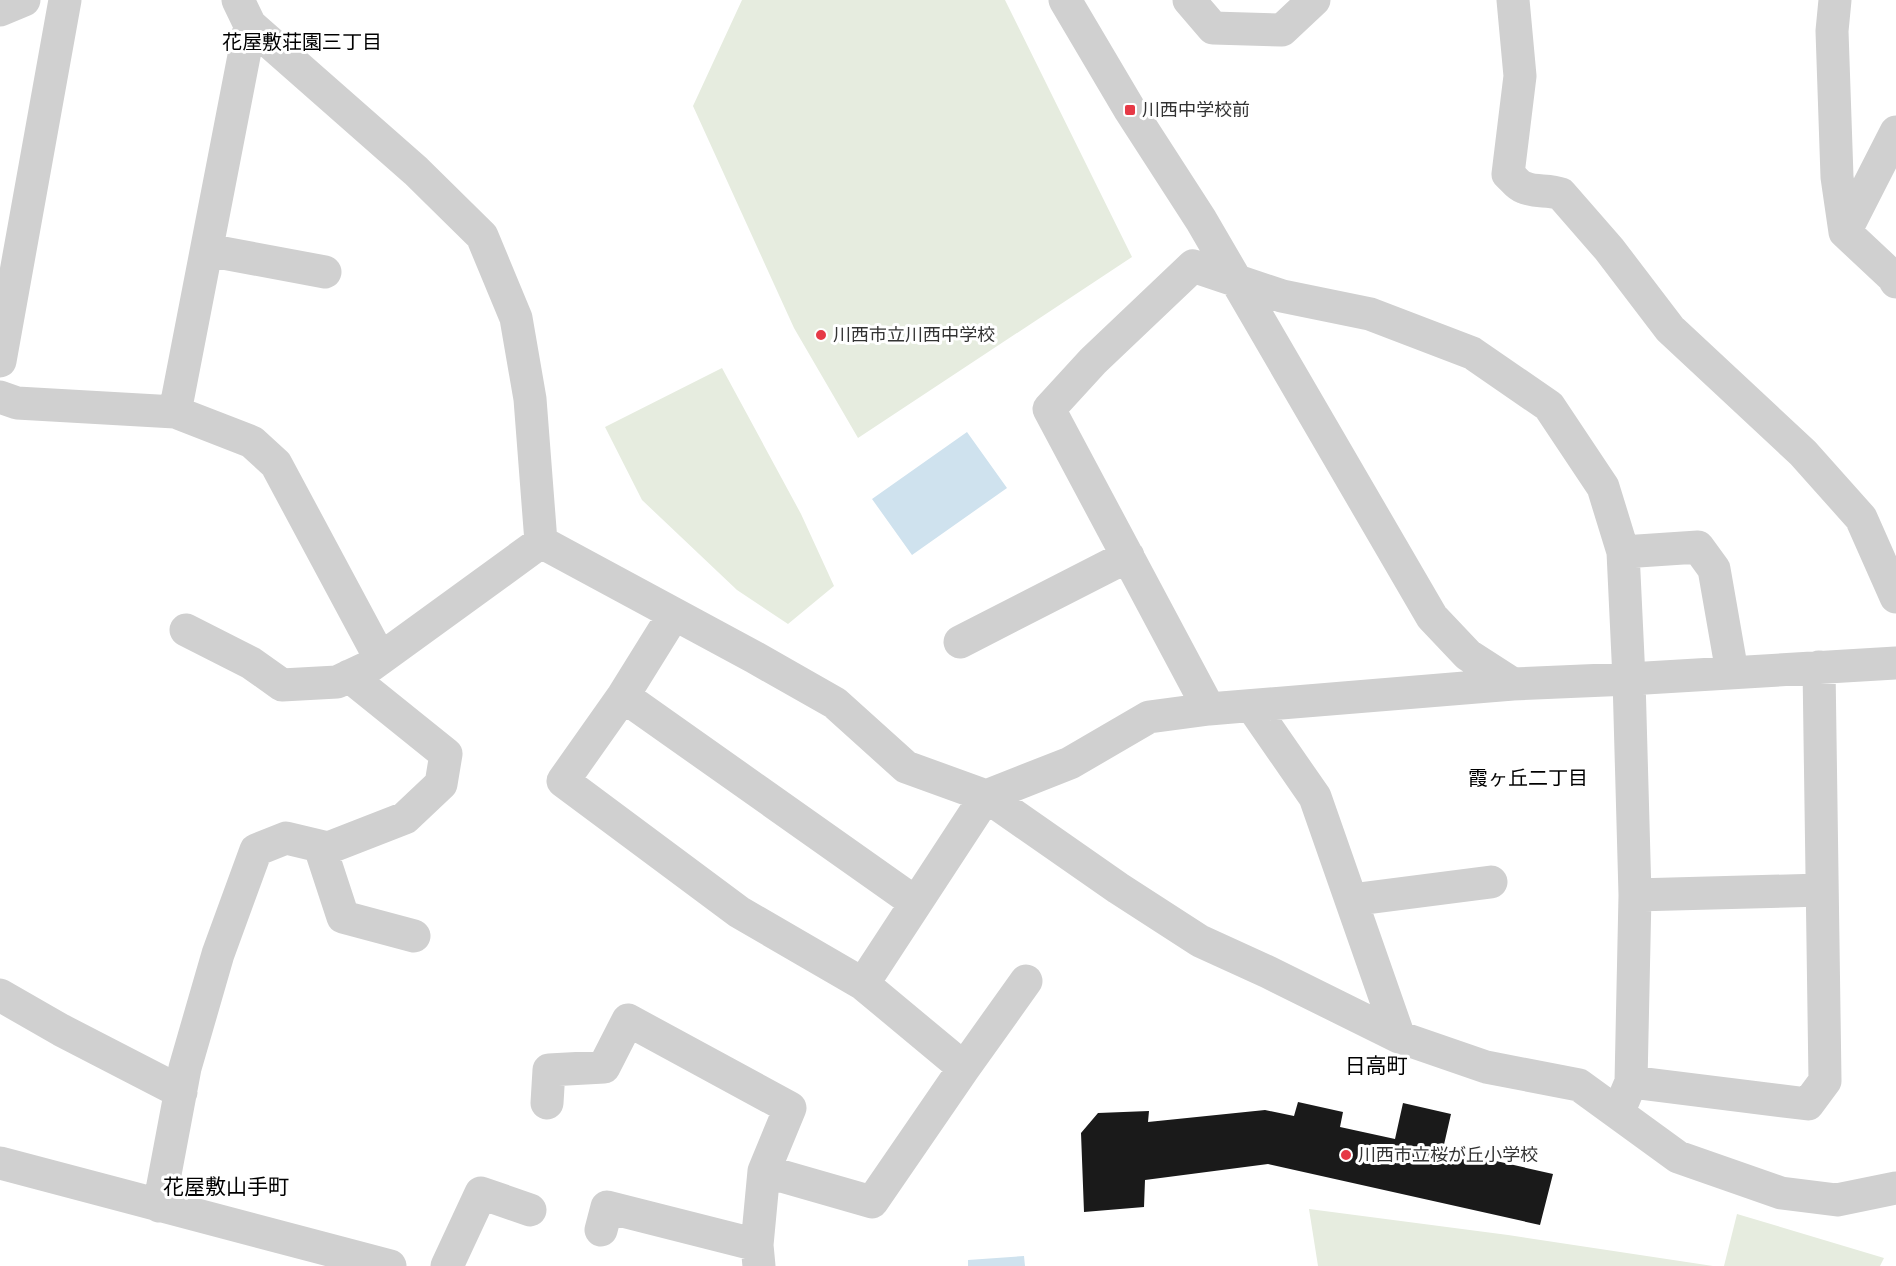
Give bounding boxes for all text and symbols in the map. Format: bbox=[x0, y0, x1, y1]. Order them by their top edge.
district label: 花屋敷荘園三丁目 bbox=[222, 31, 382, 53]
place label: 川西中学校前 bbox=[1142, 100, 1250, 120]
marker: 川西中学校前 bbox=[1123, 103, 1137, 117]
place label: 川西市立川西中学校 bbox=[833, 325, 995, 345]
marker: 川西市立川西中学校 bbox=[814, 328, 828, 342]
district label: 霞ヶ丘二丁目 bbox=[1468, 767, 1588, 789]
district label: 日高町 bbox=[1345, 1054, 1408, 1077]
place label: 川西市立桜が丘小学校 bbox=[1358, 1145, 1538, 1165]
marker: 川西市立桜が丘小学校 bbox=[1339, 1148, 1353, 1162]
district label: 花屋敷山手町 bbox=[163, 1175, 289, 1198]

